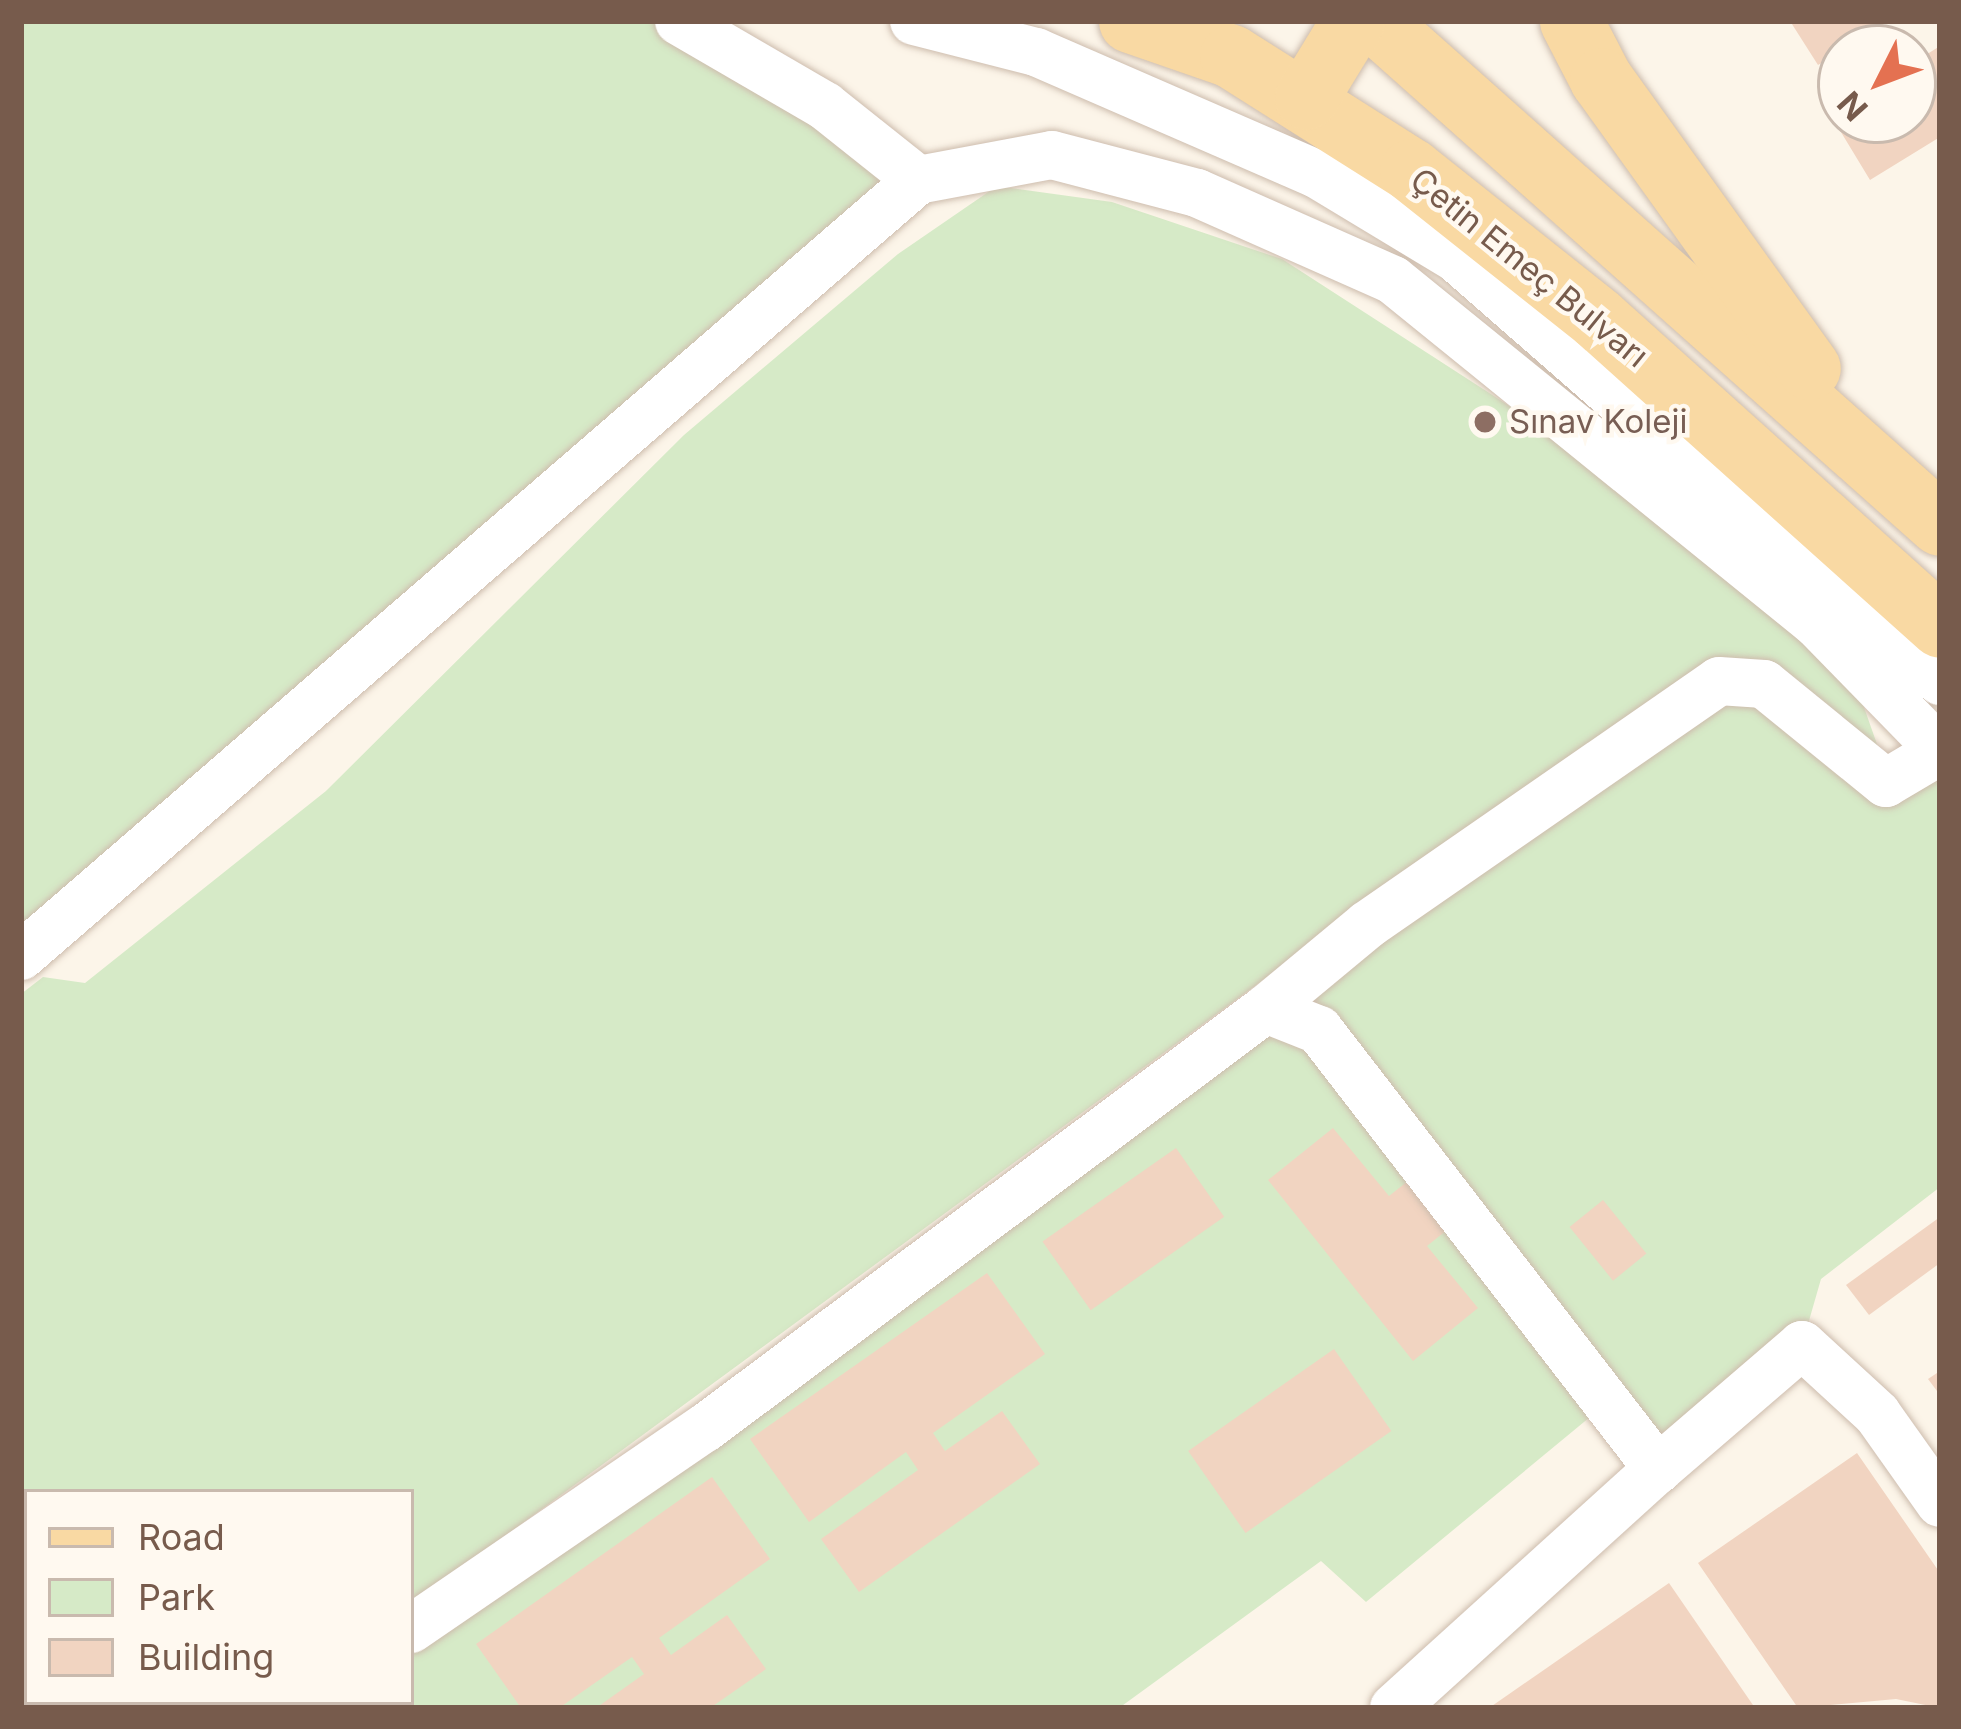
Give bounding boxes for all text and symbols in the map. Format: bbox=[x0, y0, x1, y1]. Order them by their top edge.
north arrow bbox=[1817, 24, 1937, 144]
text: N bbox=[1829, 83, 1876, 129]
street label: Çetin Emeç Bulvarı bbox=[1402, 160, 1656, 376]
place label: Sınav Koleji bbox=[1509, 402, 1687, 442]
marker: Sınav Koleji bbox=[1472, 409, 1498, 435]
legend bbox=[24, 1489, 414, 1705]
text: Road bbox=[138, 1515, 225, 1559]
text: Park bbox=[138, 1575, 215, 1619]
text: Building bbox=[138, 1635, 274, 1679]

